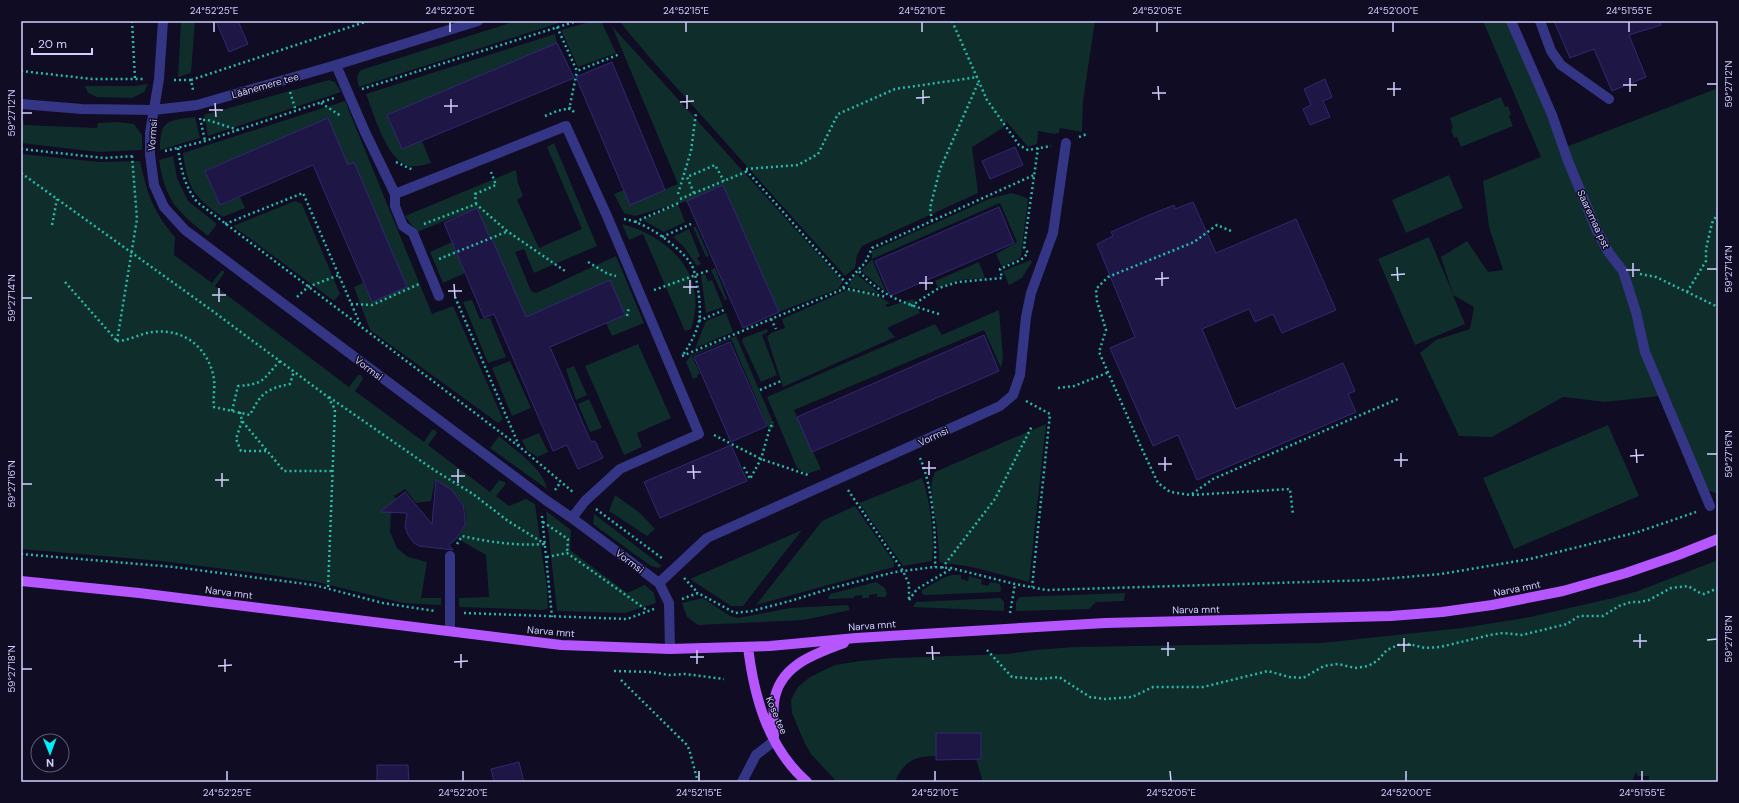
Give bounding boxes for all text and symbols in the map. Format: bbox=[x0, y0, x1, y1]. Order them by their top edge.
text: 24°52'25"E bbox=[190, 4, 239, 17]
text: 24°52'20"E bbox=[425, 4, 475, 17]
text: 24°52'15"E bbox=[663, 4, 709, 17]
text: 24°52'10"E bbox=[899, 4, 946, 17]
text: 24°52'05"E bbox=[1132, 4, 1182, 17]
text: 24°52'00"E bbox=[1368, 4, 1419, 17]
text: 24°51'55"E bbox=[1606, 4, 1652, 17]
scale bar bbox=[32, 30, 92, 56]
text: 20 m bbox=[38, 36, 67, 52]
text: 59°27'12"N bbox=[1722, 60, 1735, 108]
street label: Läänemere tee bbox=[230, 70, 300, 101]
text: 59°27'12"N bbox=[5, 89, 18, 137]
street label: Vormsi bbox=[145, 119, 160, 151]
street label: Saaremaa pst bbox=[1574, 188, 1613, 251]
text: 59°27'14"N bbox=[1722, 245, 1735, 293]
text: 59°27'14"N bbox=[5, 274, 18, 322]
street label: Vormsi bbox=[352, 354, 385, 383]
street label: Vormsi bbox=[916, 424, 950, 449]
text: 59°27'16"N bbox=[1722, 430, 1735, 478]
text: 59°27'16"N bbox=[5, 460, 18, 508]
street label: Vormsi bbox=[613, 547, 646, 576]
street label: Narva mnt bbox=[1492, 578, 1542, 599]
street label: Narva mnt bbox=[204, 583, 253, 602]
street label: Narva mnt bbox=[1172, 603, 1220, 616]
text: 59°27'18"N bbox=[1722, 615, 1735, 663]
street label: Narva mnt bbox=[848, 617, 896, 634]
street label: Narva mnt bbox=[527, 623, 575, 640]
text: 59°27'18"N bbox=[5, 645, 18, 693]
street label: Kose tee bbox=[763, 694, 790, 736]
north arrow bbox=[30, 733, 70, 773]
text: N bbox=[46, 756, 54, 770]
text: 24°52'25"E bbox=[203, 786, 252, 799]
text: 24°52'20"E bbox=[438, 786, 488, 799]
text: 24°52'15"E bbox=[676, 786, 722, 799]
text: 24°52'10"E bbox=[912, 786, 959, 799]
text: 24°52'05"E bbox=[1146, 786, 1196, 799]
text: 24°52'00"E bbox=[1381, 786, 1432, 799]
text: 24°51'55"E bbox=[1619, 786, 1665, 799]

